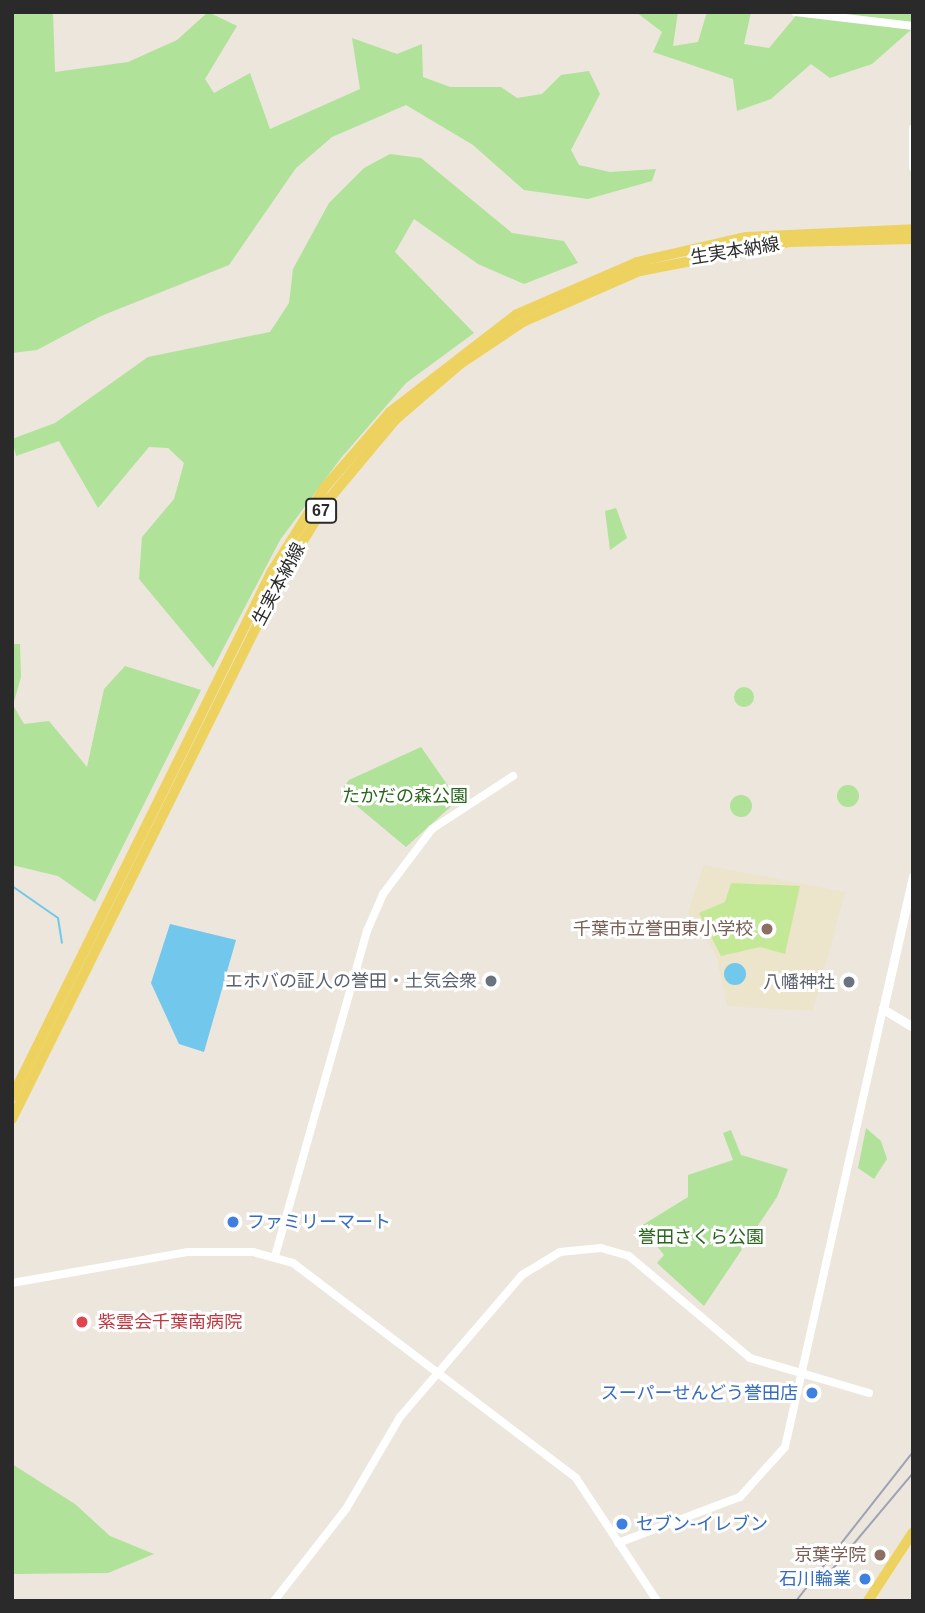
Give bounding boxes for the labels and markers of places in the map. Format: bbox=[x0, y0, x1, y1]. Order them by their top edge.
place label: 千葉市立誉田東小学校 bbox=[573, 918, 753, 940]
marker: 千葉市立誉田東小学校 bbox=[759, 921, 775, 937]
place label: エホバの証人の誉田・土気会衆 bbox=[225, 970, 477, 992]
place label: 八幡神社 bbox=[763, 971, 835, 993]
marker: エホバの証人の誉田・土気会衆 bbox=[483, 973, 499, 989]
marker: 八幡神社 bbox=[841, 974, 857, 990]
place label: ファミリーマート bbox=[247, 1211, 391, 1233]
marker: ファミリーマート bbox=[225, 1214, 241, 1230]
place label: 紫雲会千葉南病院 bbox=[98, 1311, 242, 1333]
marker: 紫雲会千葉南病院 bbox=[72, 1312, 92, 1332]
place label: スーパーせんどう誉田店 bbox=[600, 1382, 798, 1404]
marker: スーパーせんどう誉田店 bbox=[804, 1385, 820, 1401]
place label: セブン-イレブン bbox=[636, 1513, 768, 1535]
marker: セブン-イレブン bbox=[614, 1516, 630, 1532]
place label: 京葉学院 bbox=[794, 1544, 866, 1566]
marker: 京葉学院 bbox=[872, 1547, 888, 1563]
place label: 石川輪業 bbox=[779, 1568, 851, 1590]
marker: 石川輪業 bbox=[857, 1571, 873, 1587]

